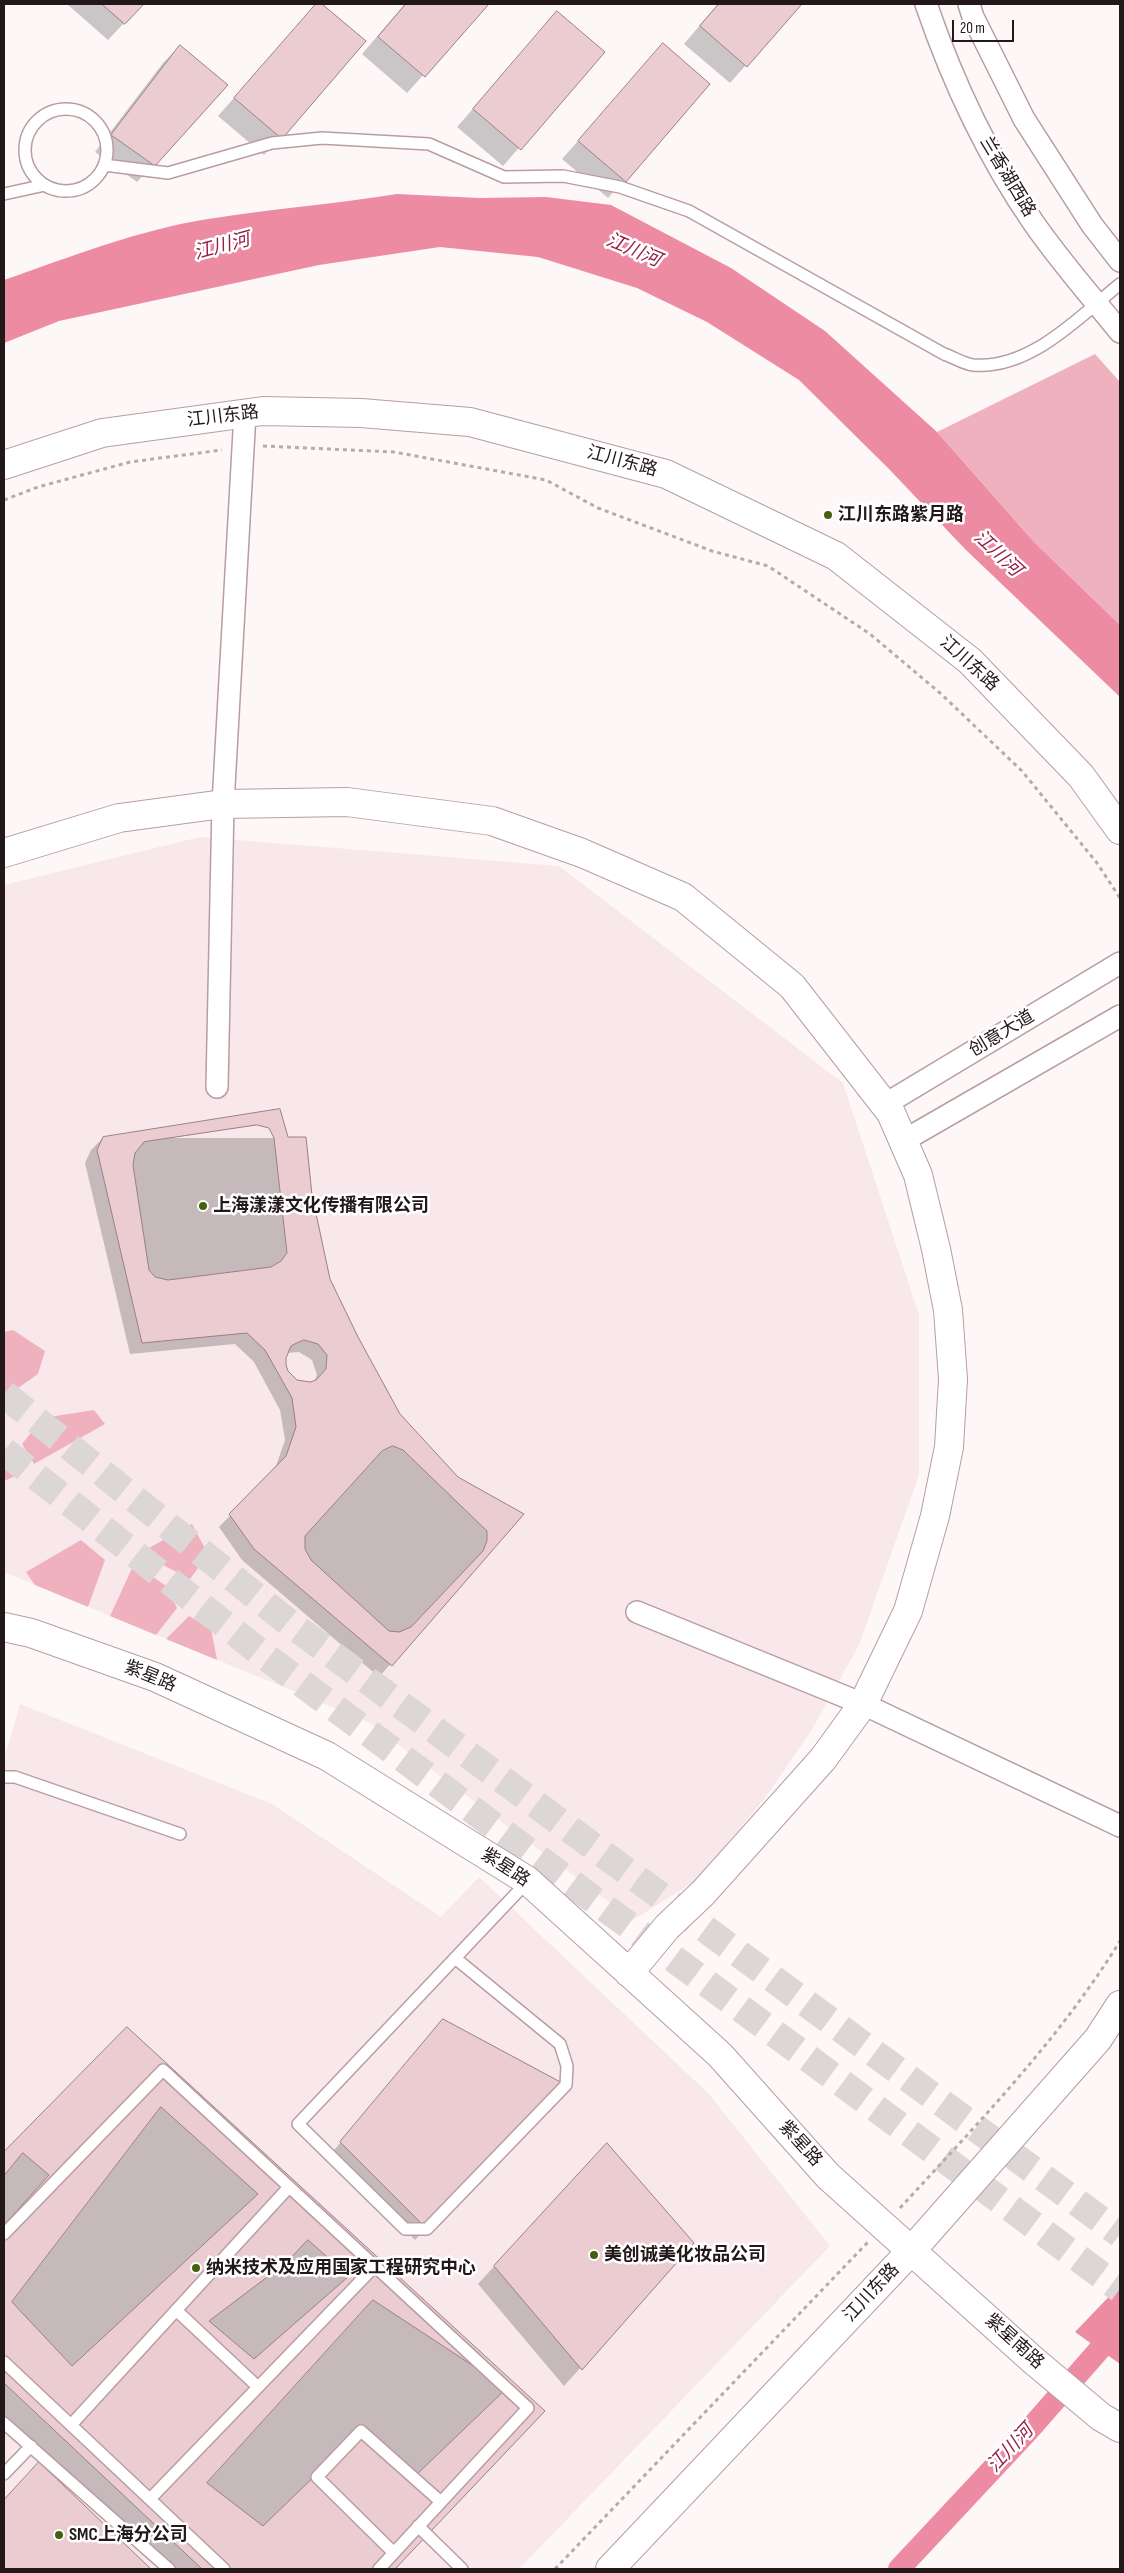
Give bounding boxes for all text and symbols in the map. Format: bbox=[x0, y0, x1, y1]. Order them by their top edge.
scale bar bbox=[954, 10, 1016, 42]
text: 20 m bbox=[960, 19, 985, 38]
street label: 兰香湖西路 bbox=[975, 133, 1039, 221]
water label: 江川河 bbox=[192, 229, 252, 265]
water label: 江川河 bbox=[602, 229, 664, 273]
street label: 江川东路 bbox=[186, 402, 260, 432]
street label: 江川东路 bbox=[584, 442, 660, 482]
place label: 江川东路紫月路 bbox=[838, 504, 964, 526]
marker: 江川东路紫月路 bbox=[822, 509, 834, 521]
water label: 江川河 bbox=[968, 526, 1026, 582]
street label: 江川东路 bbox=[935, 632, 1003, 696]
street label: 创意大道 bbox=[966, 1006, 1038, 1062]
place label: 上海漾漾文化传播有限公司 bbox=[213, 1195, 429, 1217]
marker: 上海漾漾文化传播有限公司 bbox=[197, 1200, 209, 1212]
street label: 紫星路 bbox=[121, 1657, 179, 1697]
street label: 紫星路 bbox=[476, 1844, 534, 1892]
street label: 紫星路 bbox=[774, 2117, 826, 2171]
place label: 美创诚美化妆品公司 bbox=[604, 2244, 766, 2266]
marker: 美创诚美化妆品公司 bbox=[588, 2249, 600, 2261]
place label: 纳米技术及应用国家工程研究中心 bbox=[206, 2257, 476, 2279]
street label: 江川东路 bbox=[840, 2259, 904, 2327]
marker: 纳米技术及应用国家工程研究中心 bbox=[190, 2262, 202, 2274]
street label: 紫星南路 bbox=[980, 2310, 1048, 2374]
water label: 江川河 bbox=[983, 2420, 1039, 2478]
place label: SMC上海分公司 bbox=[69, 2524, 188, 2546]
marker: SMC上海分公司 bbox=[53, 2529, 65, 2541]

